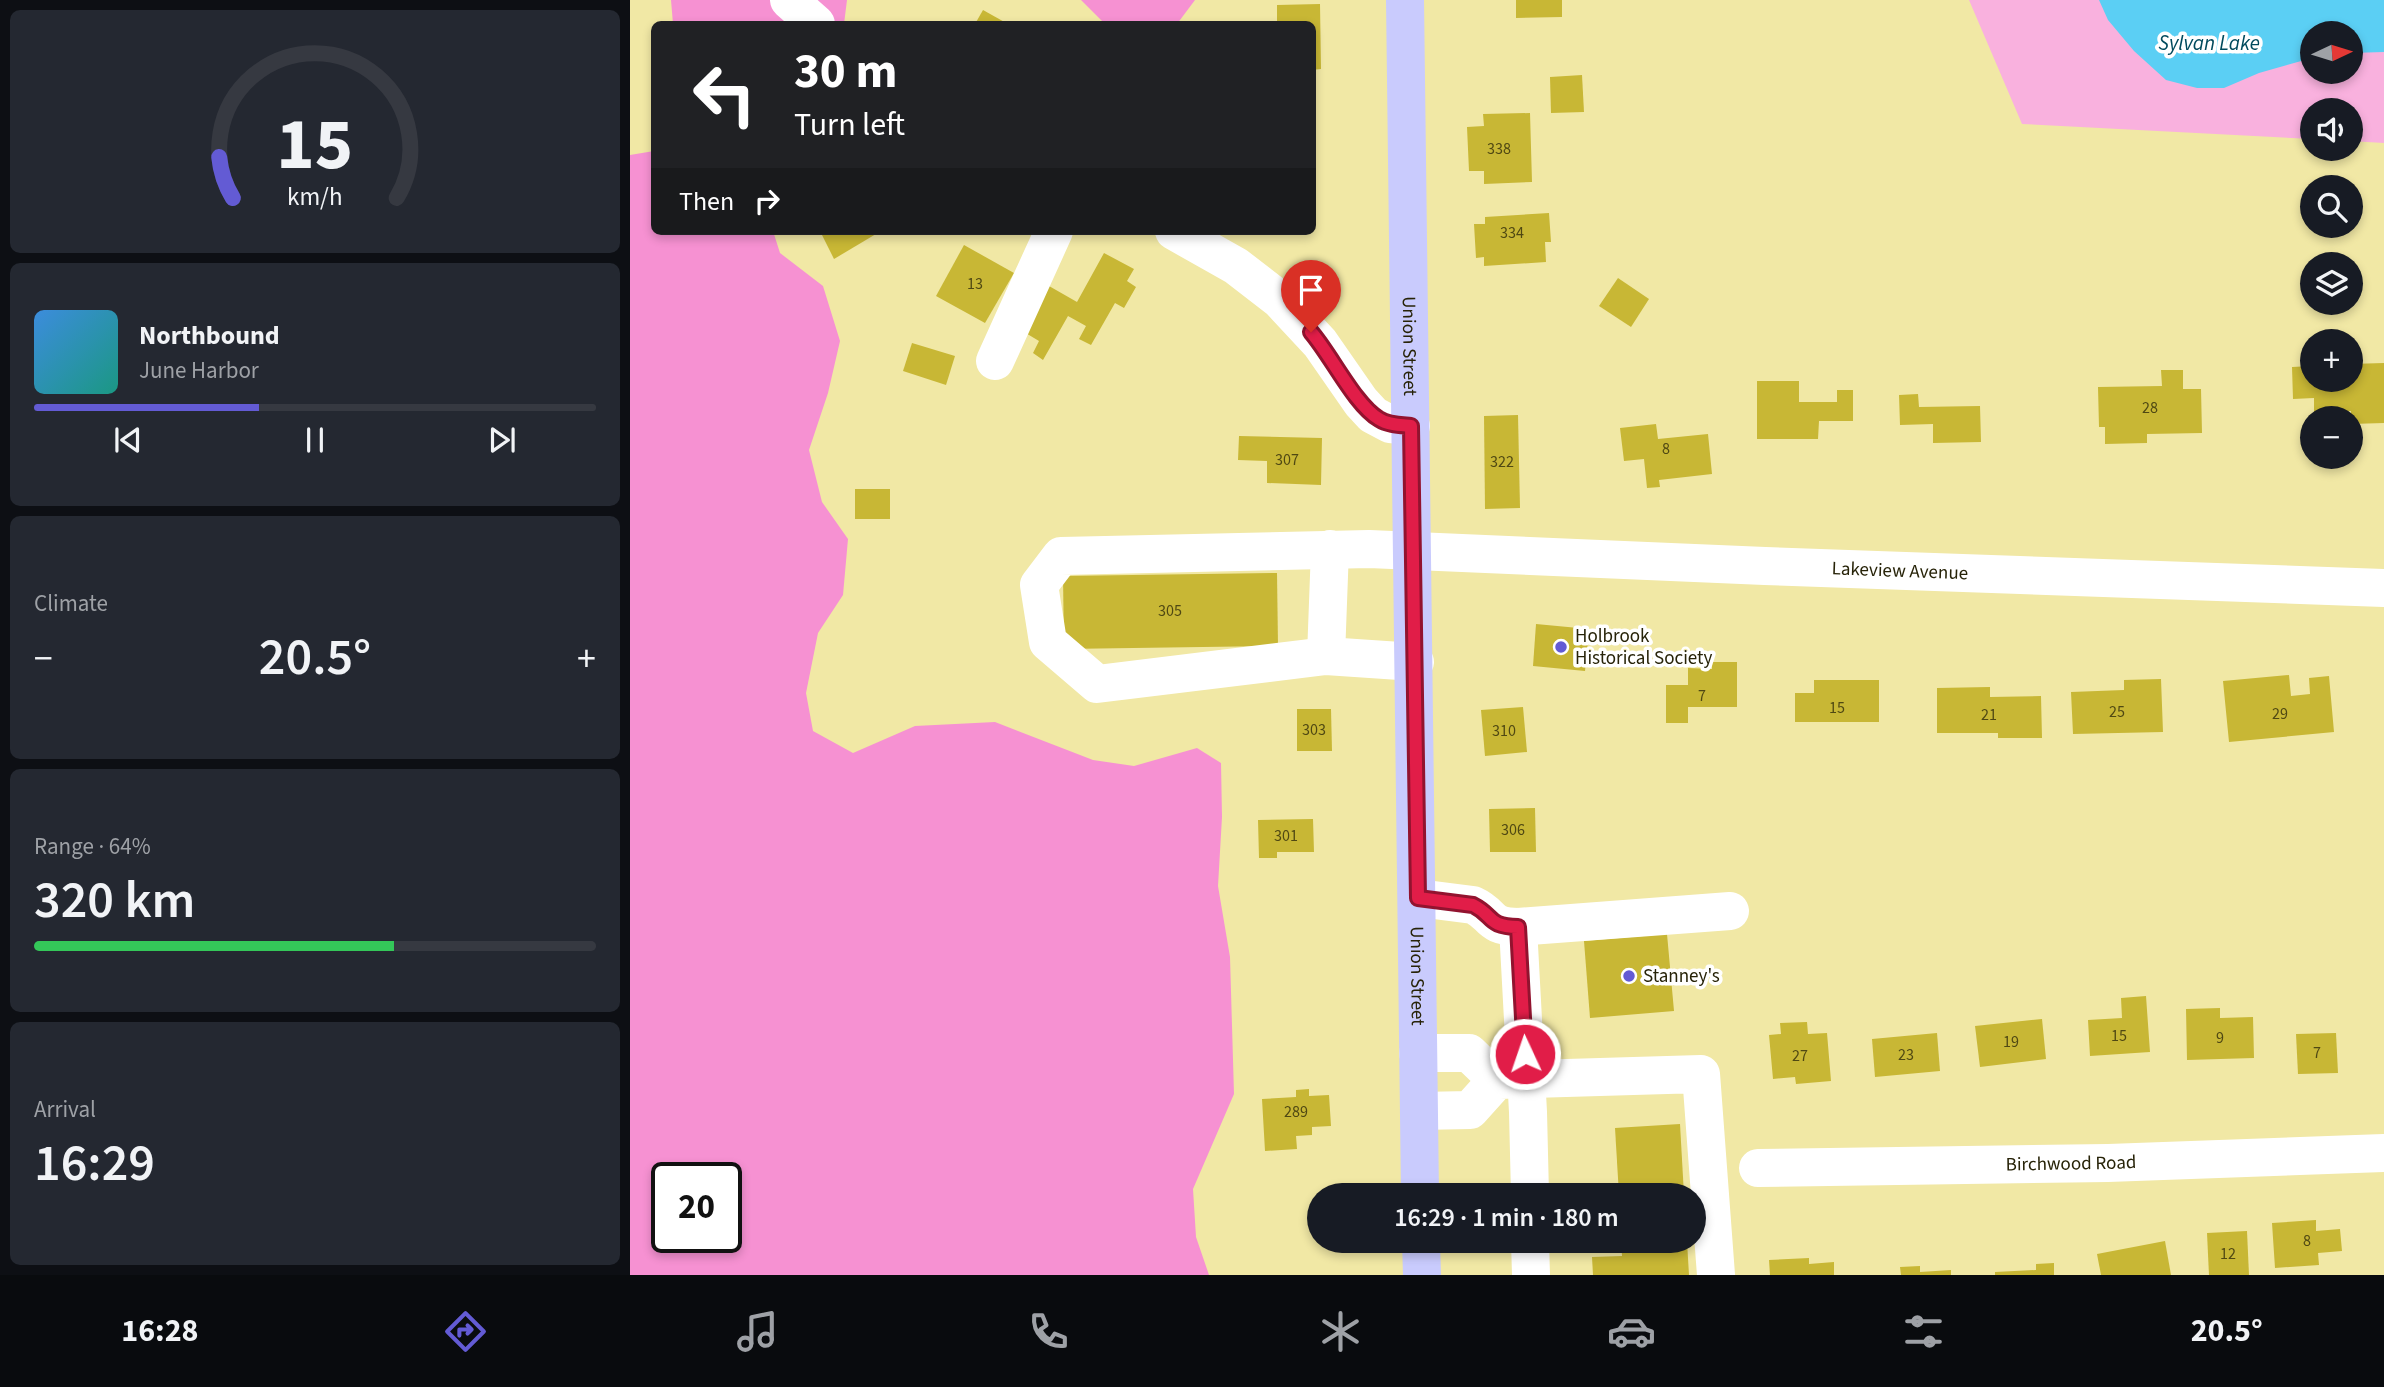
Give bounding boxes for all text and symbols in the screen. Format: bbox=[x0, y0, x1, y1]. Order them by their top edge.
north arrow bbox=[2300, 21, 2362, 84]
map controls bbox=[2300, 21, 2363, 469]
water label: Sylvan Lake bbox=[2158, 28, 2260, 58]
text: 30 m bbox=[794, 37, 898, 107]
icon: left bbox=[679, 49, 770, 140]
text: 15 bbox=[277, 93, 353, 197]
button: sound bbox=[2300, 98, 2363, 161]
text: Turn left bbox=[794, 102, 905, 148]
house number: 338 bbox=[1487, 138, 1511, 160]
button: search bbox=[2300, 175, 2363, 238]
text: km/h bbox=[287, 178, 343, 214]
icon: right bbox=[748, 182, 786, 220]
text: Then bbox=[679, 183, 734, 220]
house number: 334 bbox=[1500, 222, 1524, 244]
button: layers bbox=[2300, 252, 2363, 315]
pin bbox=[1281, 260, 1341, 332]
icon: arrive bbox=[1292, 271, 1330, 309]
house number: 13 bbox=[967, 273, 983, 295]
street label: Union Street bbox=[1395, 296, 1423, 396]
text: Northbound bbox=[139, 317, 280, 354]
button: + bbox=[2300, 329, 2363, 392]
text: June Harbor bbox=[139, 354, 259, 387]
house number: 28 bbox=[2142, 397, 2158, 419]
button: − bbox=[2300, 406, 2363, 469]
icon: previous bbox=[109, 421, 147, 459]
icon: pause bbox=[296, 421, 334, 459]
icon: next bbox=[483, 421, 521, 459]
house number: 8 bbox=[1662, 438, 1670, 460]
house number: 307 bbox=[1275, 449, 1299, 471]
house number: 322 bbox=[1490, 451, 1514, 473]
street label: Lakeview Avenue bbox=[1831, 555, 1969, 587]
text: Climate bbox=[34, 587, 108, 620]
house number: 305 bbox=[1158, 600, 1182, 622]
text: 20.5° bbox=[259, 621, 371, 695]
place label: Holbrook Historical Society bbox=[1575, 623, 1713, 672]
text: − bbox=[34, 632, 53, 686]
text: + bbox=[577, 632, 596, 686]
marker: Holbrook Historical Society bbox=[1553, 639, 1569, 655]
house number: 7 bbox=[1698, 685, 1706, 707]
house number: 15 bbox=[1829, 697, 1845, 719]
house number: 25 bbox=[2109, 701, 2125, 723]
house number: 29 bbox=[2272, 703, 2288, 725]
house number: 21 bbox=[1981, 704, 1997, 726]
house number: 303 bbox=[1302, 719, 1326, 741]
house number: 310 bbox=[1492, 720, 1516, 742]
house number: 306 bbox=[1501, 819, 1525, 841]
house number: 301 bbox=[1274, 825, 1298, 847]
text: Range · 64% bbox=[34, 830, 151, 863]
text: 320 km bbox=[34, 864, 195, 938]
street label: Union Street bbox=[1403, 926, 1431, 1026]
place label: Stanney's bbox=[1643, 963, 1720, 990]
marker: Stanney's bbox=[1621, 968, 1637, 984]
position arrow bbox=[1488, 1017, 1562, 1091]
house number: 15 bbox=[2111, 1025, 2127, 1047]
house number: 9 bbox=[2216, 1027, 2224, 1049]
house number: 19 bbox=[2003, 1031, 2019, 1053]
house number: 7 bbox=[2313, 1042, 2321, 1064]
house number: 23 bbox=[1898, 1044, 1914, 1066]
house number: 27 bbox=[1792, 1045, 1808, 1067]
text: Arrival bbox=[34, 1093, 96, 1126]
house number: 289 bbox=[1284, 1101, 1308, 1123]
text: 16:29 bbox=[34, 1127, 155, 1201]
street label: Birchwood Road bbox=[2005, 1148, 2137, 1178]
speed limit sign: 20 bbox=[651, 1162, 742, 1253]
text: 16:29 · 1 min · 180 m bbox=[1394, 1199, 1619, 1236]
house number: 8 bbox=[2303, 1230, 2311, 1252]
house number: 12 bbox=[2220, 1243, 2236, 1265]
icon: directions bbox=[441, 1307, 490, 1356]
icon: music bbox=[733, 1307, 782, 1356]
icon: phone bbox=[1024, 1307, 1073, 1356]
icon: climate bbox=[1316, 1307, 1365, 1356]
icon: car bbox=[1607, 1307, 1656, 1356]
icon: filters bbox=[1899, 1307, 1948, 1356]
text: 16:28 bbox=[121, 1308, 198, 1354]
text: 20.5° bbox=[2191, 1308, 2263, 1354]

